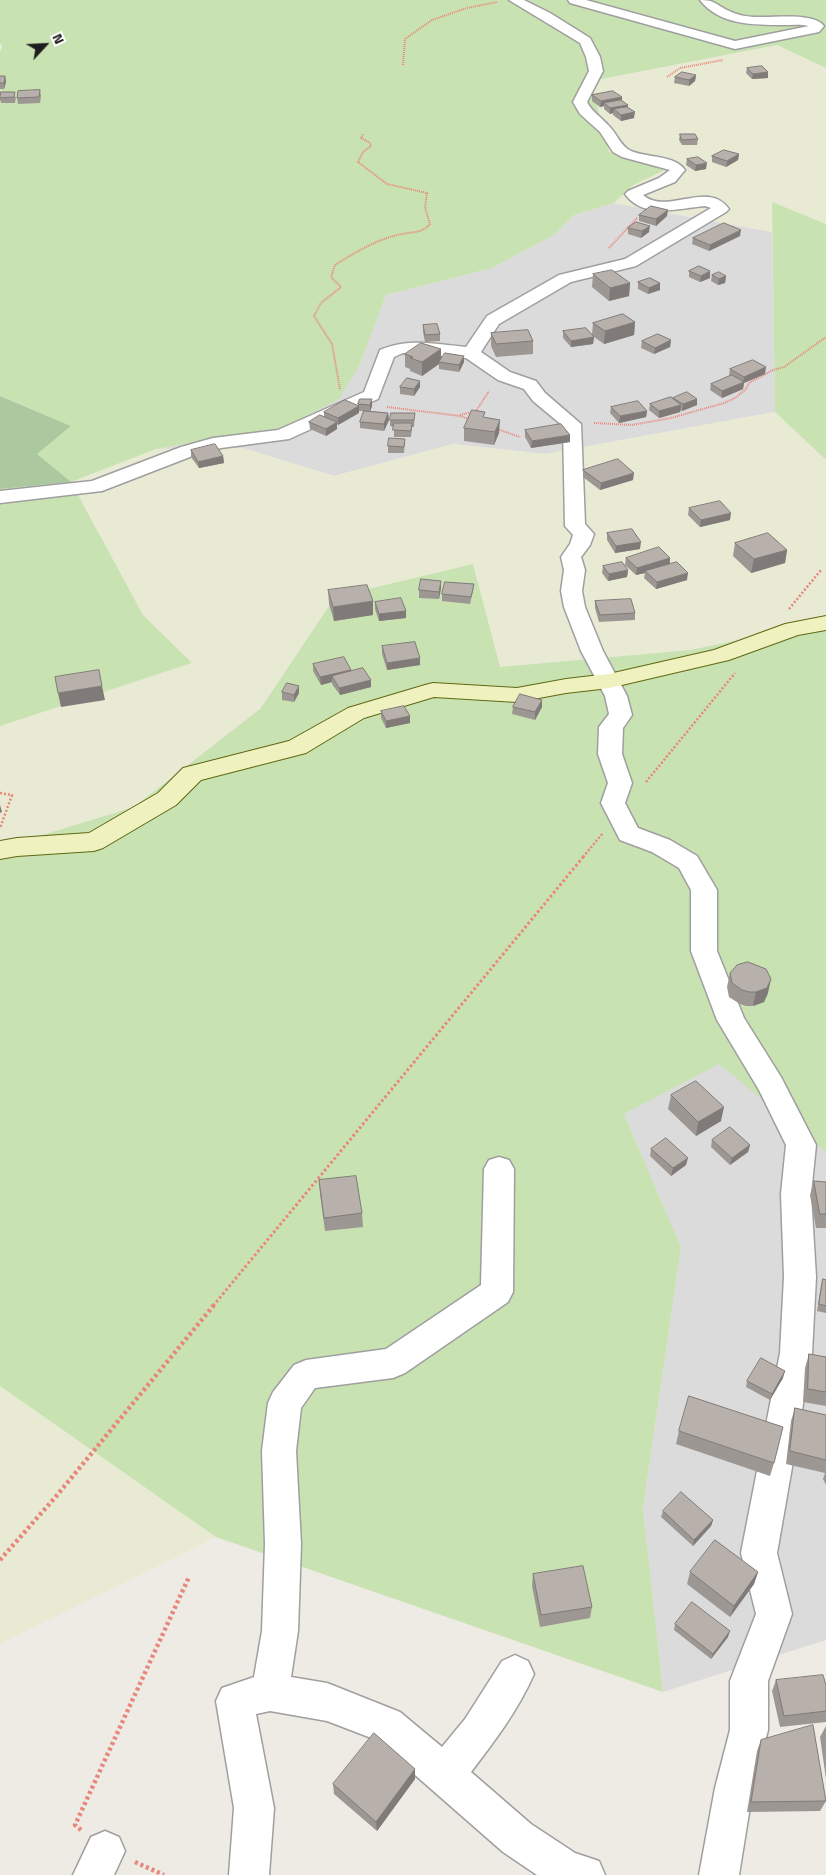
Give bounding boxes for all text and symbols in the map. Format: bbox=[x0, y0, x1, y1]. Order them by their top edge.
north arrow bbox=[20, 20, 70, 70]
text: N bbox=[47, 30, 71, 47]

